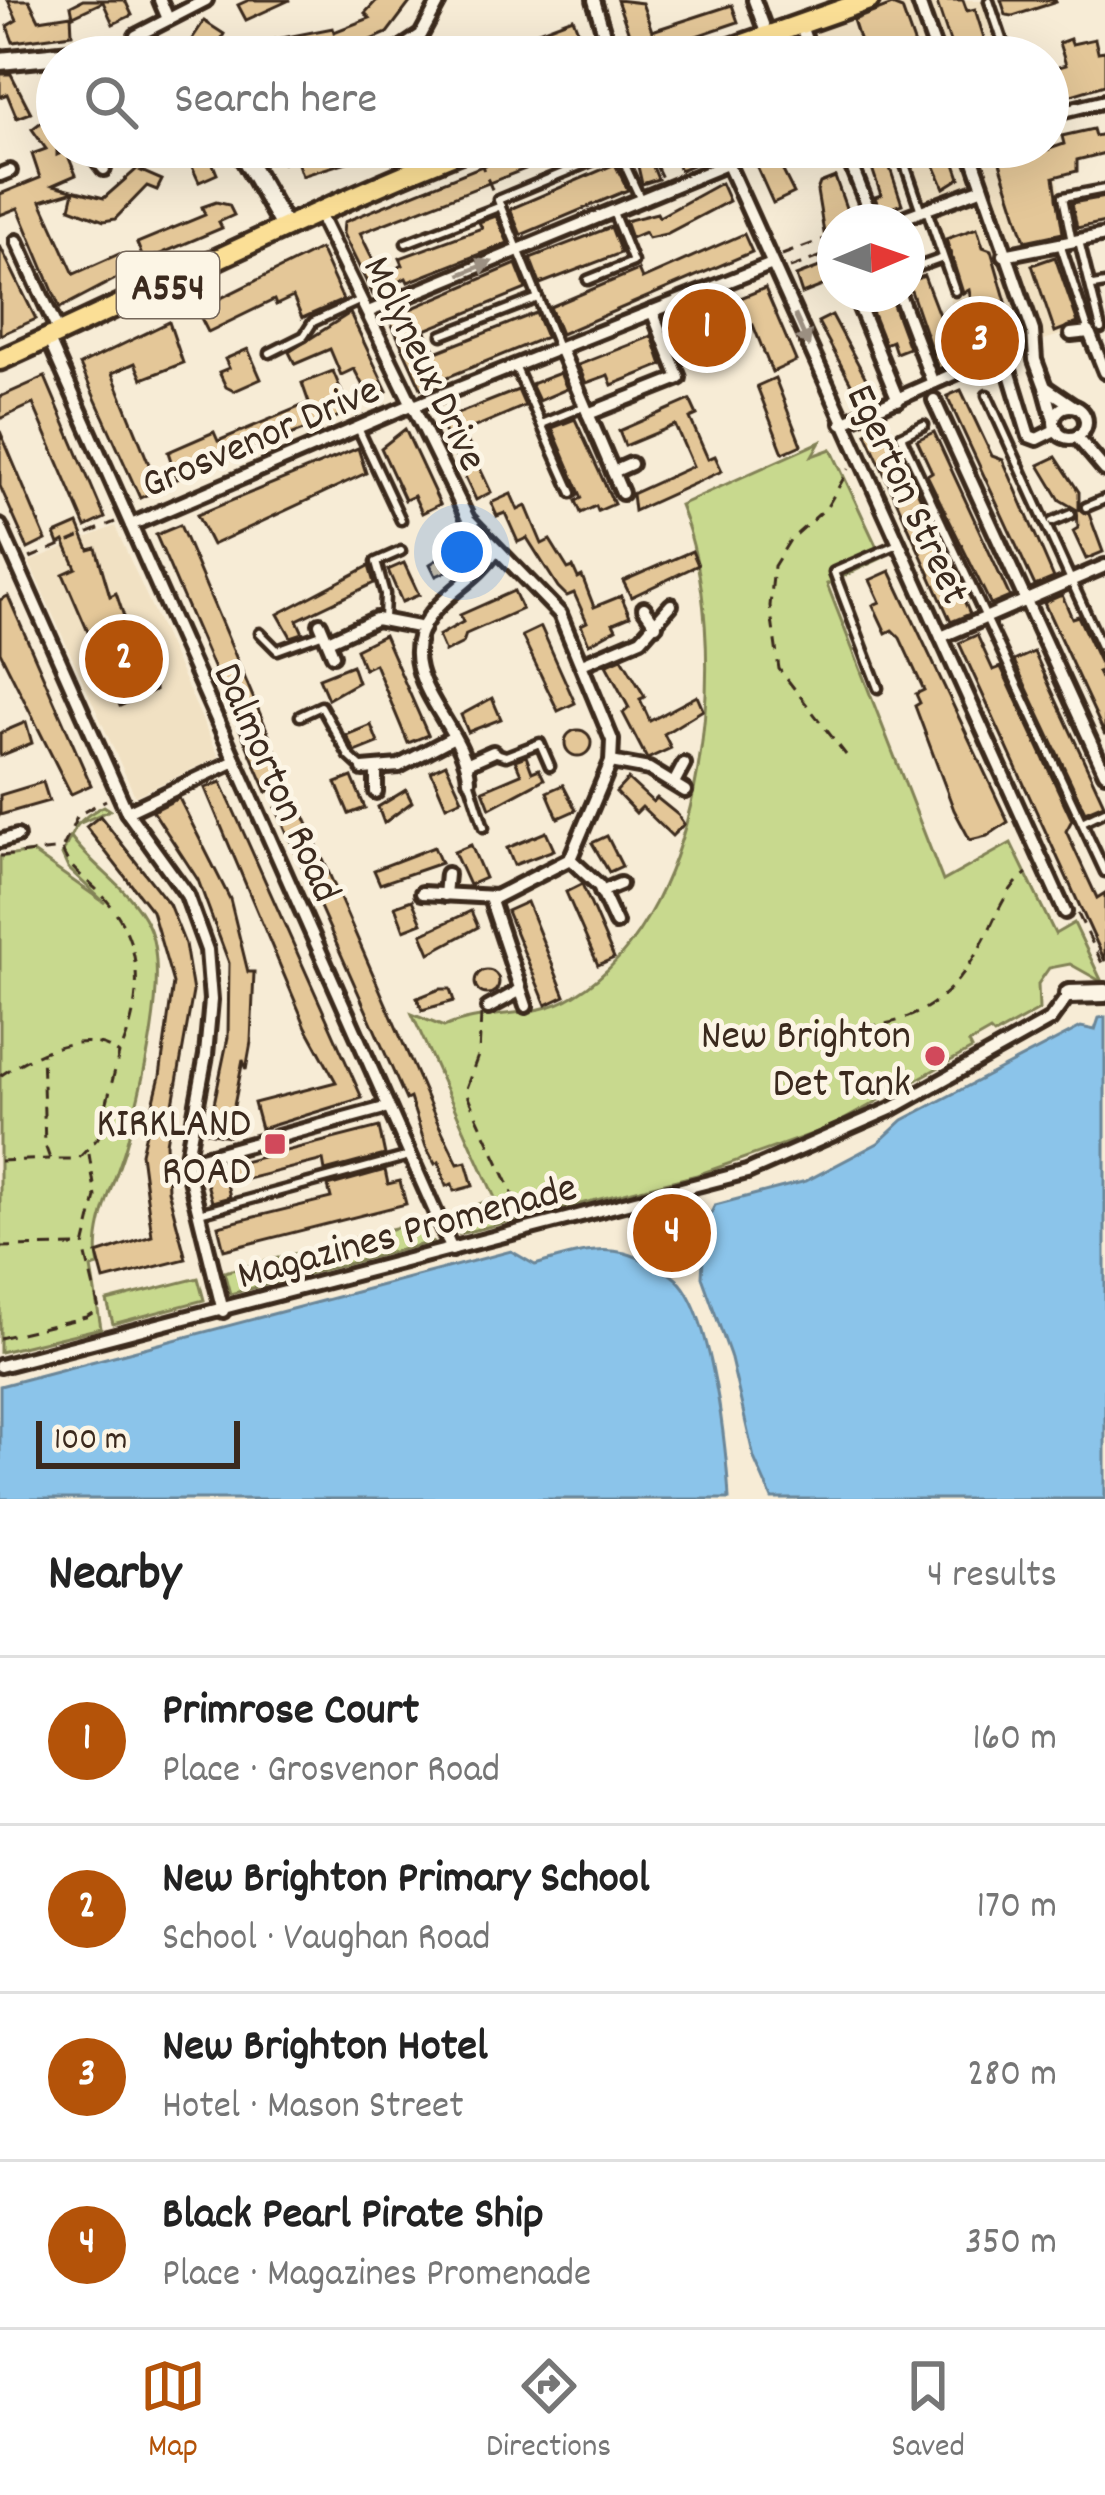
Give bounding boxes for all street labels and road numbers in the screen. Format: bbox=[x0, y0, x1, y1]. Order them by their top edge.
street label: Molyneux Drive bbox=[344, 247, 500, 483]
road number: A554 bbox=[117, 252, 219, 318]
street label: Grosvenor Drive bbox=[133, 363, 390, 518]
street label: Egerton Street bbox=[827, 376, 982, 616]
street label: Dalmorton Road bbox=[194, 655, 353, 913]
street label: Magazines Promenade bbox=[231, 1161, 584, 1309]

